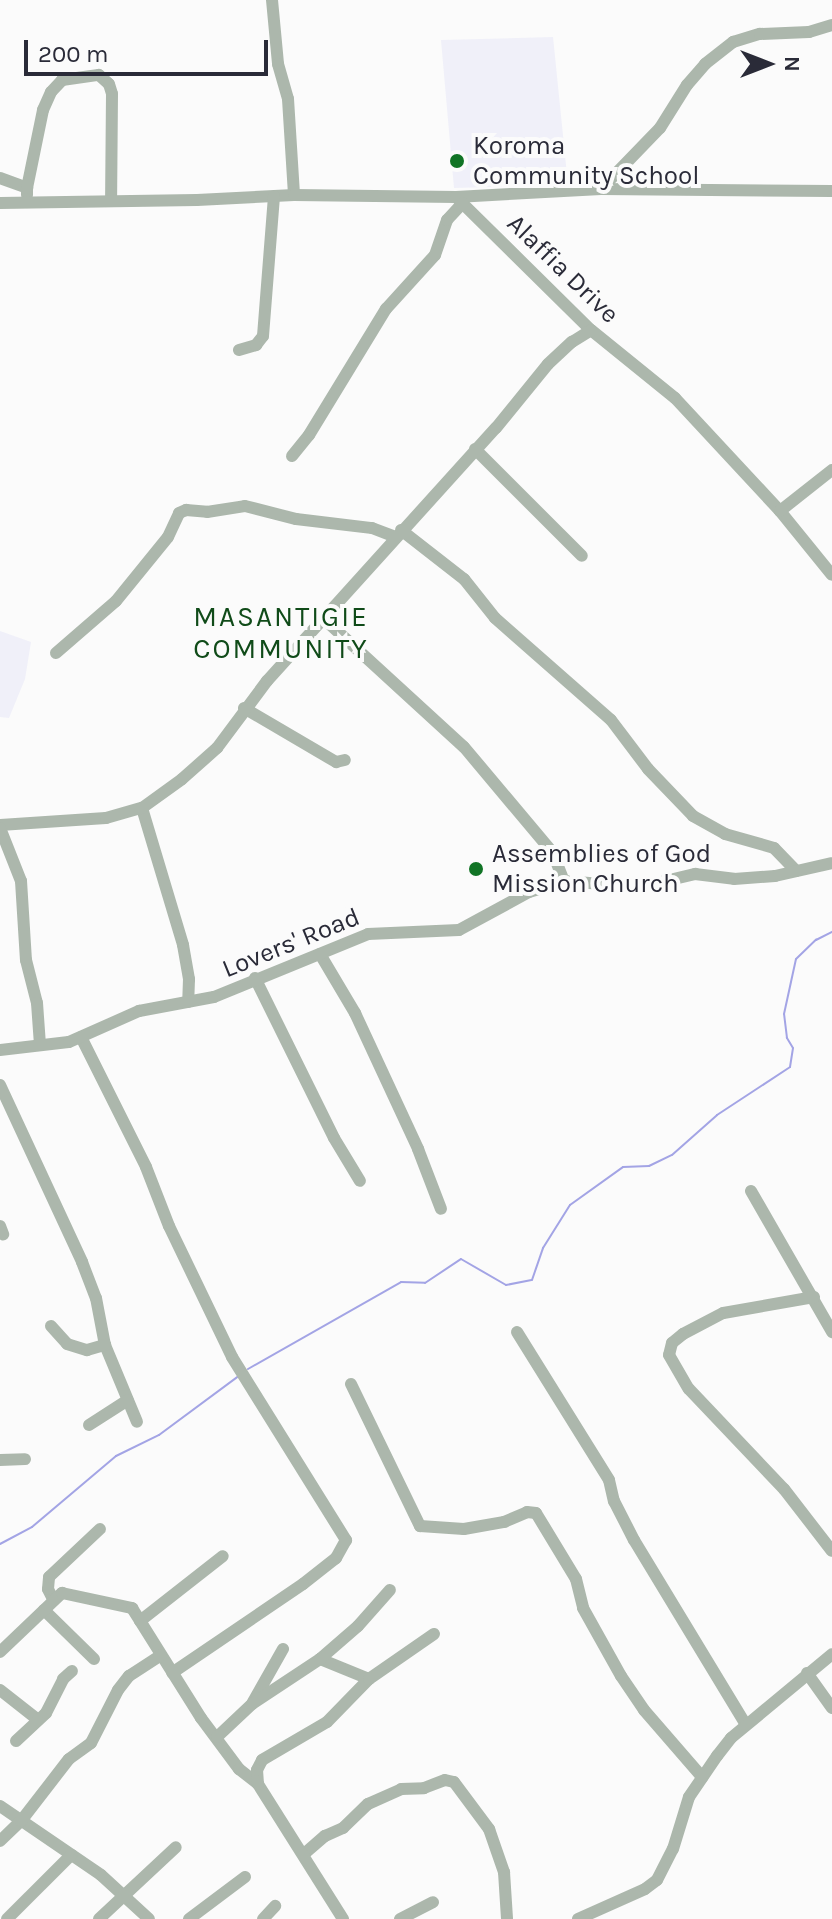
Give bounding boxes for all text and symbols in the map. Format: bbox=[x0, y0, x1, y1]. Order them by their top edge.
scale bar bbox=[28, 24, 272, 74]
north arrow bbox=[728, 24, 808, 104]
text: 200 m bbox=[38, 40, 109, 68]
text: N bbox=[779, 56, 805, 72]
place label: Koroma Community School bbox=[473, 130, 700, 192]
marker: Koroma Community School bbox=[448, 152, 466, 170]
street label: Alaffia Drive bbox=[501, 208, 625, 330]
district label: MASANTIGIE COMMUNITY bbox=[193, 600, 369, 666]
place label: Assemblies of God Mission Church bbox=[492, 838, 711, 900]
marker: Assemblies of God Mission Church bbox=[467, 860, 485, 878]
street label: Lovers' Road bbox=[218, 901, 364, 985]

